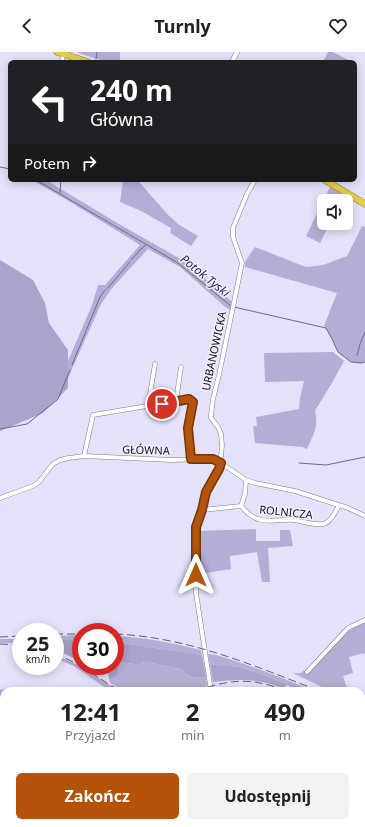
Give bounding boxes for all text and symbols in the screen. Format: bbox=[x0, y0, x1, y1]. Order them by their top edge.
text: Turnly bbox=[154, 14, 211, 38]
icon: back bbox=[16, 15, 38, 37]
icon: heart bbox=[327, 15, 349, 37]
text: 240 m bbox=[90, 71, 173, 109]
icon: left bbox=[24, 76, 76, 128]
text: Główna bbox=[90, 107, 154, 131]
icon: right bbox=[78, 152, 100, 174]
text: Potem bbox=[24, 153, 70, 173]
map controls bbox=[317, 194, 353, 230]
button: sound bbox=[317, 194, 353, 230]
water label: Potok Tyski bbox=[177, 250, 234, 301]
street label: URBANOWICKA bbox=[198, 309, 229, 392]
pin bbox=[145, 387, 179, 421]
icon: arrive bbox=[151, 393, 173, 415]
street label: GŁÓWNA bbox=[122, 441, 171, 458]
street label: ROLNICZA bbox=[259, 501, 314, 522]
position arrow bbox=[175, 554, 217, 596]
speed limit sign: 30 bbox=[72, 623, 124, 675]
text: 25 bbox=[27, 630, 49, 657]
text: km/h bbox=[26, 652, 50, 666]
text: 12:41 bbox=[60, 695, 121, 728]
text: 2 bbox=[186, 695, 200, 728]
text: 490 bbox=[264, 695, 305, 728]
text: Przyjazd bbox=[65, 726, 116, 744]
text: min bbox=[181, 726, 204, 744]
text: m bbox=[279, 726, 291, 744]
button: Zakończ bbox=[16, 773, 179, 819]
button: Udostępnij bbox=[187, 773, 349, 819]

